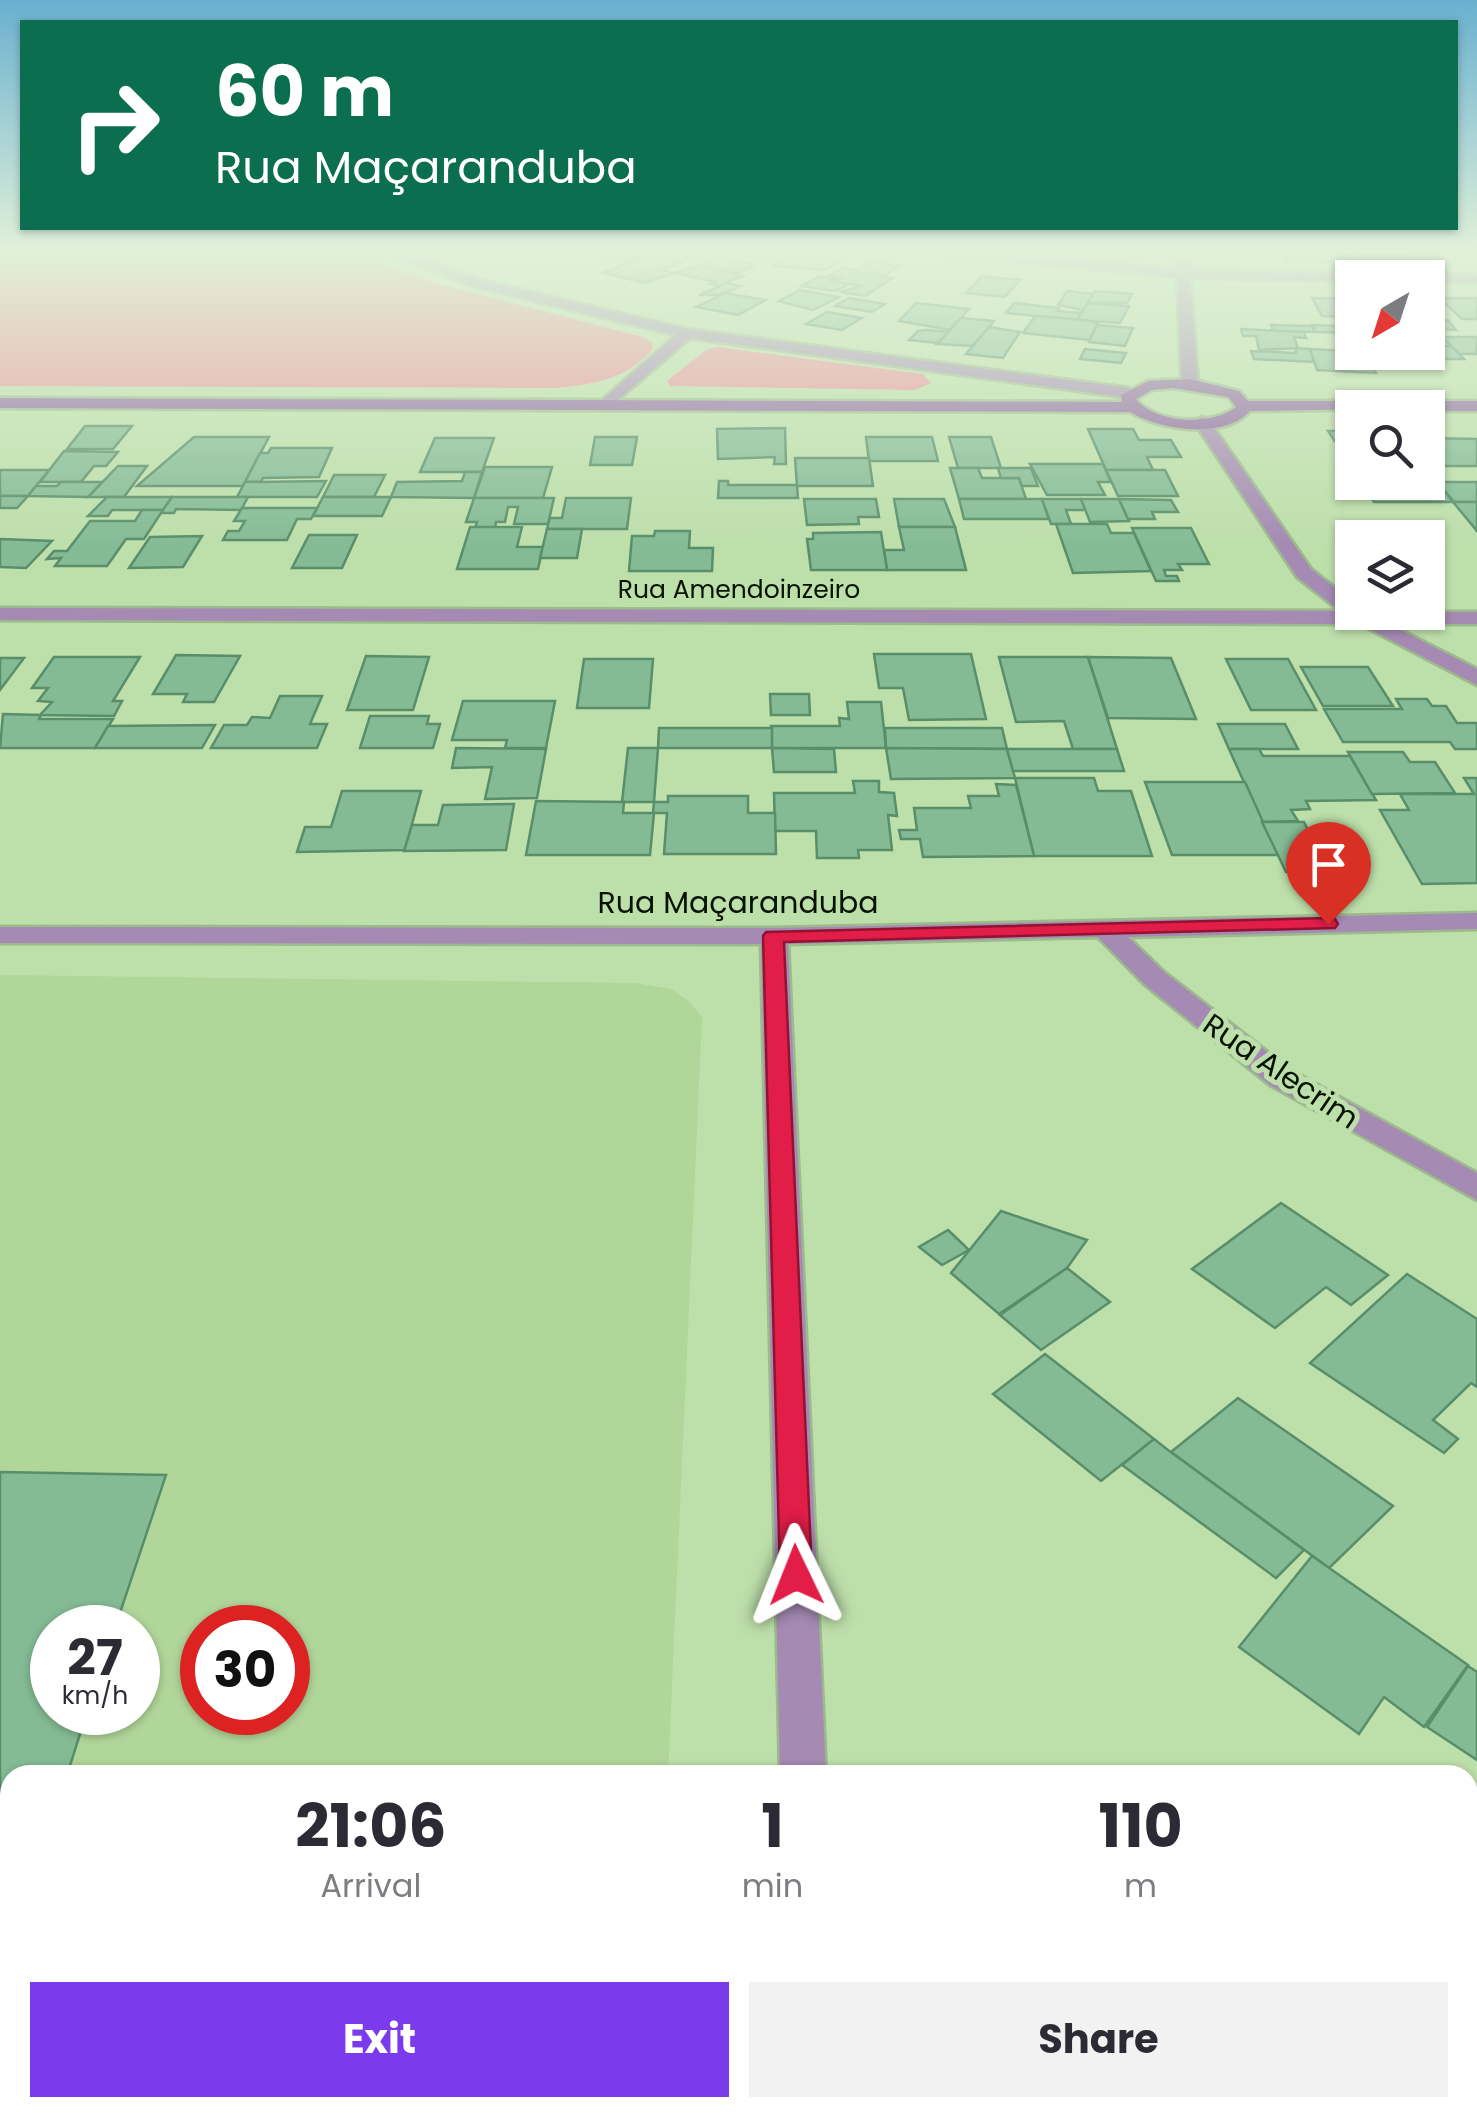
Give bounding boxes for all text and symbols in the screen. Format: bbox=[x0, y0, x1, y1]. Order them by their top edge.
text: 60 m bbox=[215, 42, 394, 141]
icon: right bbox=[50, 60, 180, 190]
text: Rua Maçaranduba bbox=[215, 136, 637, 199]
north arrow bbox=[1335, 260, 1445, 370]
map controls bbox=[1335, 260, 1445, 630]
button: search bbox=[1335, 390, 1445, 500]
button: layers bbox=[1335, 520, 1445, 630]
street label: Rua Amendoinzeiro bbox=[618, 572, 860, 607]
pin bbox=[1286, 822, 1371, 925]
icon: arrive bbox=[1301, 837, 1356, 892]
street label: Rua Maçaranduba bbox=[597, 881, 879, 924]
street label: Rua Alecrim bbox=[1195, 1003, 1367, 1139]
position arrow bbox=[744, 1523, 848, 1627]
speed limit sign: 30 bbox=[180, 1605, 310, 1735]
text: 27 bbox=[67, 1622, 123, 1693]
text: km/h bbox=[62, 1678, 128, 1713]
text: 21:06 bbox=[295, 1784, 447, 1868]
text: 1 bbox=[761, 1784, 784, 1868]
text: 110 bbox=[1098, 1784, 1183, 1868]
text: Arrival bbox=[321, 1863, 421, 1908]
text: min bbox=[742, 1863, 803, 1908]
text: m bbox=[1124, 1863, 1157, 1908]
button: Exit bbox=[30, 1982, 729, 2097]
button: Share bbox=[749, 1982, 1448, 2097]

